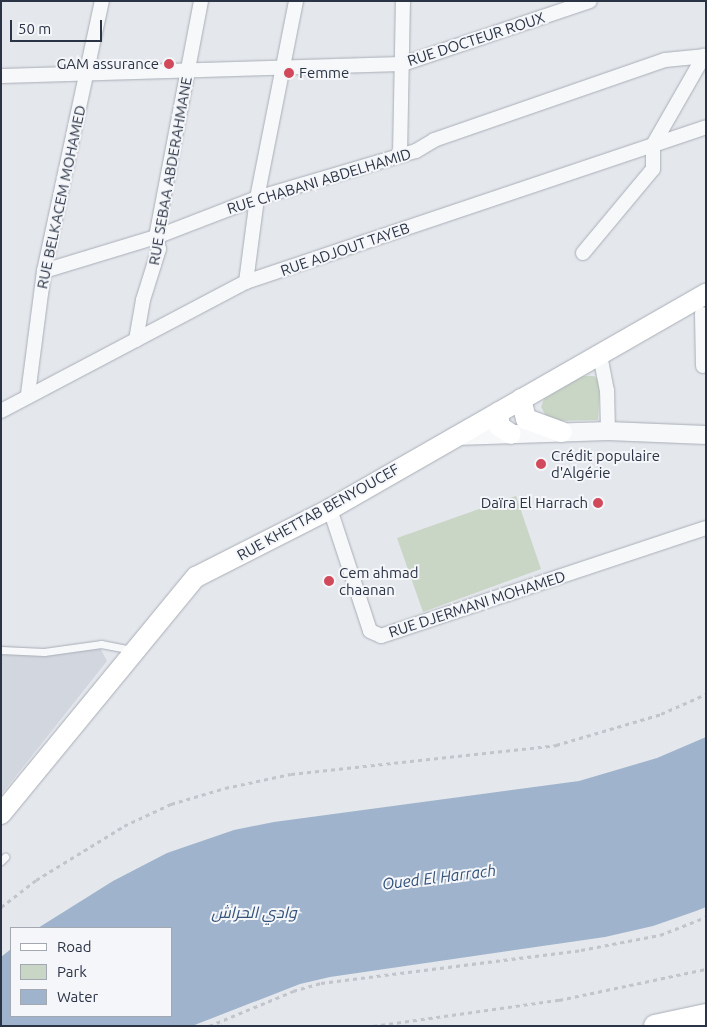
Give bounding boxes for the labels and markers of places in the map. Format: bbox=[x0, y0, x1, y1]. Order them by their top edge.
place label: GAM assurance bbox=[56, 55, 159, 73]
marker: GAM assurance bbox=[163, 58, 175, 70]
place label: Femme bbox=[299, 64, 349, 82]
marker: Femme bbox=[283, 67, 295, 79]
place label: Crédit populaire d'Algérie bbox=[551, 446, 660, 481]
marker: Crédit populaire d'Algérie bbox=[535, 458, 547, 470]
place label: Daïra El Harrach bbox=[481, 494, 588, 512]
marker: Daïra El Harrach bbox=[592, 497, 604, 509]
place label: Cem ahmad chaanan bbox=[339, 563, 419, 598]
marker: Cem ahmad chaanan bbox=[323, 575, 335, 587]

